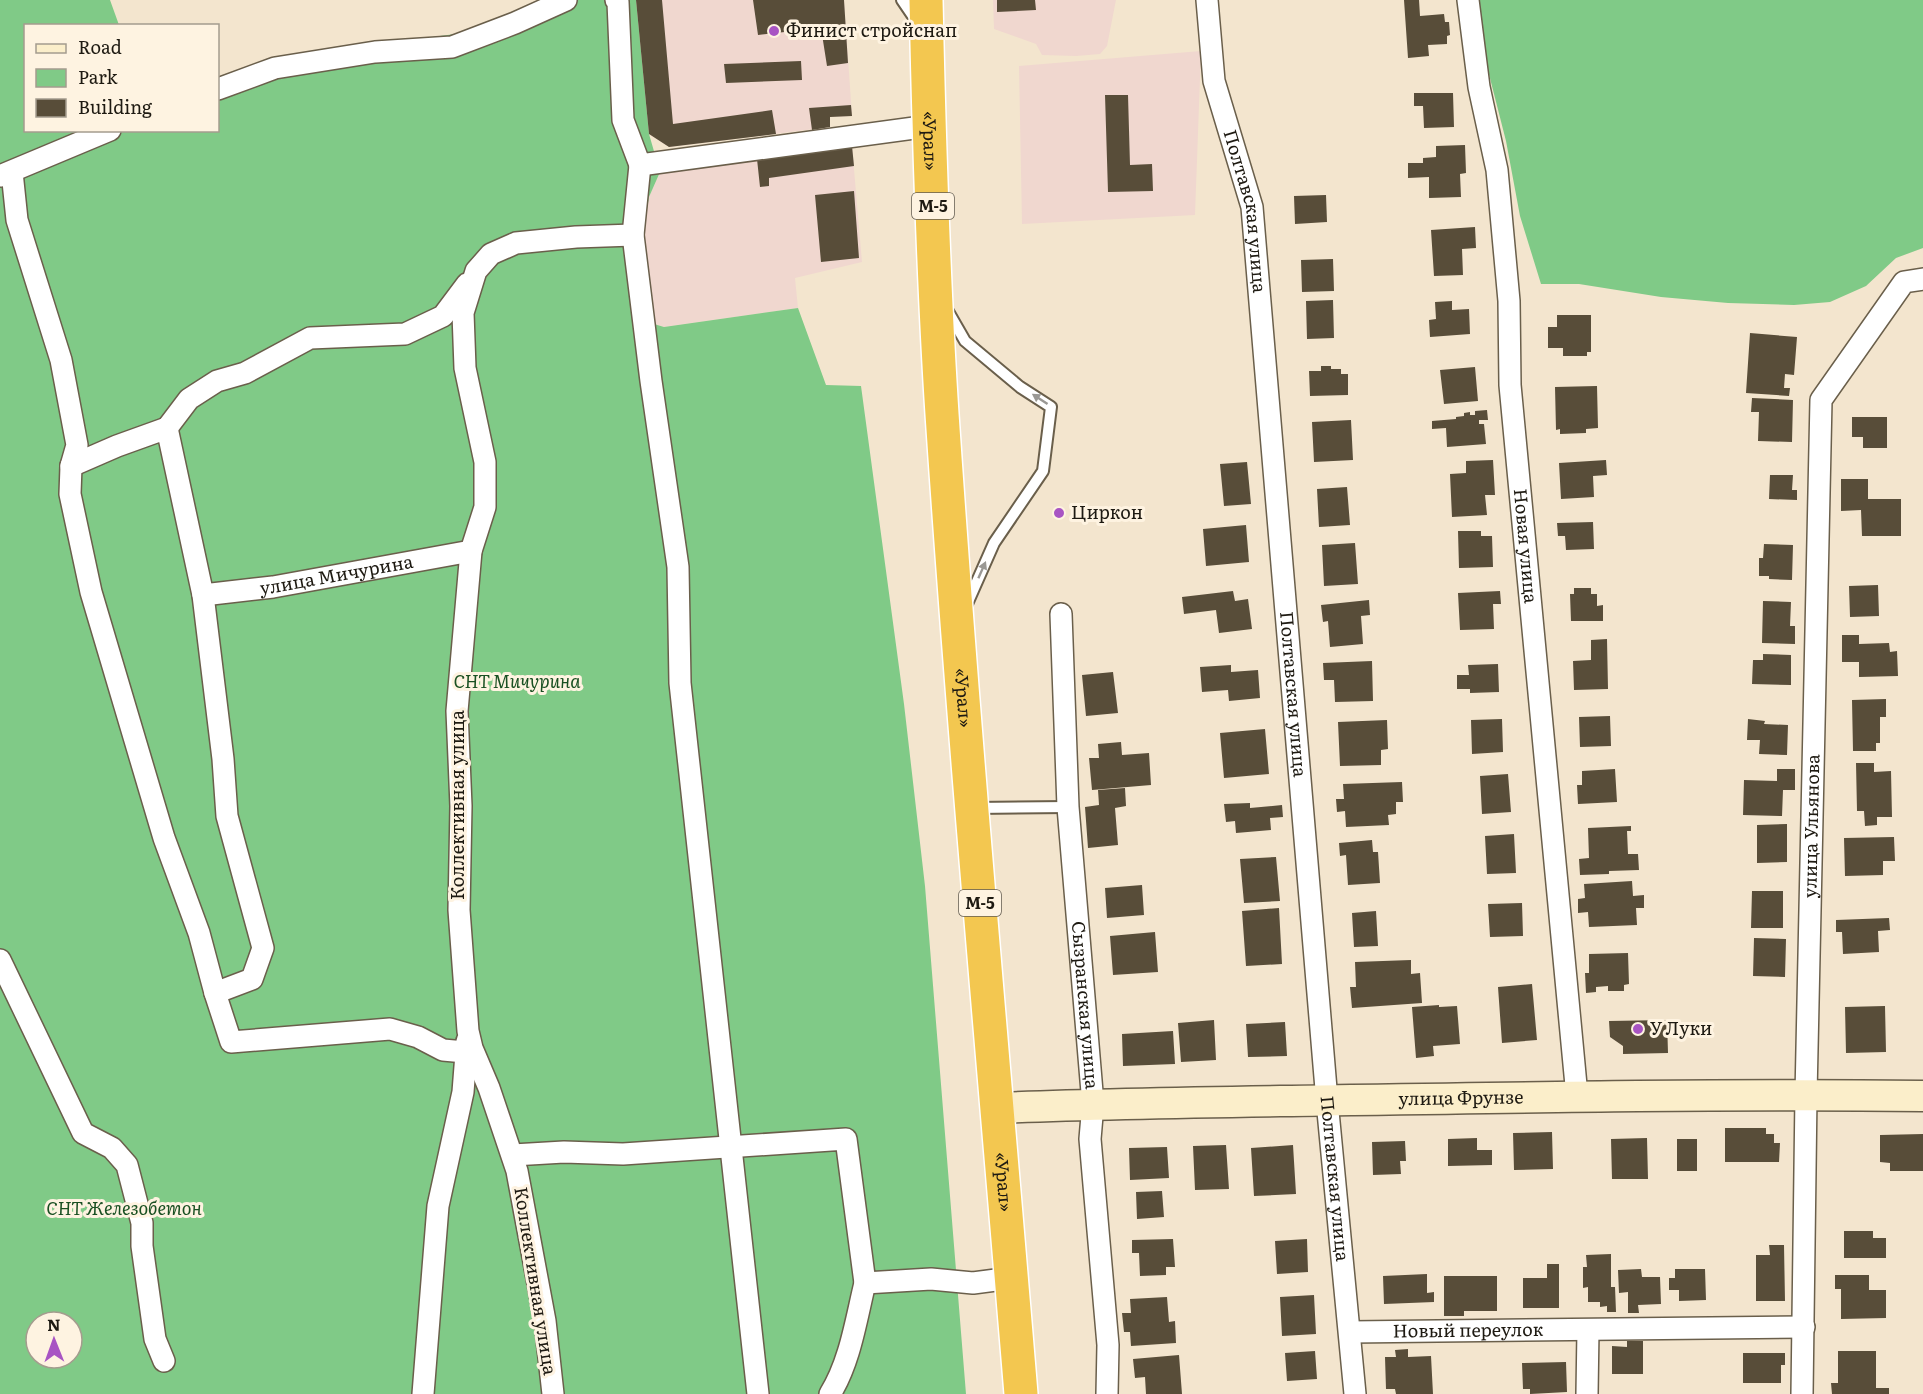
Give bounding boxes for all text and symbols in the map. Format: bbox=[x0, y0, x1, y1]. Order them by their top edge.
place label: Финист стройснап bbox=[786, 16, 957, 43]
legend bbox=[24, 24, 219, 132]
marker: Финист стройснап bbox=[767, 24, 781, 38]
text: Road bbox=[78, 33, 122, 60]
text: Park bbox=[78, 63, 119, 90]
text: Building bbox=[78, 93, 153, 120]
street label: «Урал» bbox=[917, 111, 945, 171]
street label: Полтавская улица bbox=[1217, 126, 1274, 294]
road number: М-5 bbox=[912, 193, 954, 219]
one-way arrow bbox=[1032, 394, 1048, 405]
street label: Новая улица bbox=[1508, 487, 1546, 605]
place label: Циркон bbox=[1071, 498, 1143, 525]
marker: Циркон bbox=[1052, 506, 1066, 520]
street label: улица Мичурина bbox=[258, 547, 415, 600]
one-way arrow bbox=[977, 561, 987, 579]
street label: Полтавская улица bbox=[1274, 610, 1315, 779]
park label: СНТ Мичурина bbox=[453, 667, 581, 694]
street label: «Урал» bbox=[949, 667, 980, 729]
street label: Коллективная улица bbox=[443, 710, 470, 900]
street label: улица Ульянова bbox=[1795, 754, 1825, 898]
road number: М-5 bbox=[959, 890, 1001, 916]
street label: Сызранская улица bbox=[1066, 920, 1107, 1090]
place label: У Луки bbox=[1650, 1014, 1712, 1041]
marker: У Луки bbox=[1631, 1022, 1645, 1036]
street label: улица Фрунзе bbox=[1398, 1082, 1524, 1111]
street label: Полтавская улица bbox=[1315, 1094, 1357, 1263]
street label: «Урал» bbox=[989, 1151, 1021, 1213]
street label: Коллективная улица bbox=[508, 1185, 565, 1377]
park label: СНТ Железобетон bbox=[46, 1194, 202, 1221]
north arrow bbox=[24, 1310, 84, 1370]
text: N bbox=[47, 1312, 61, 1336]
street label: Новый переулок bbox=[1393, 1315, 1544, 1344]

